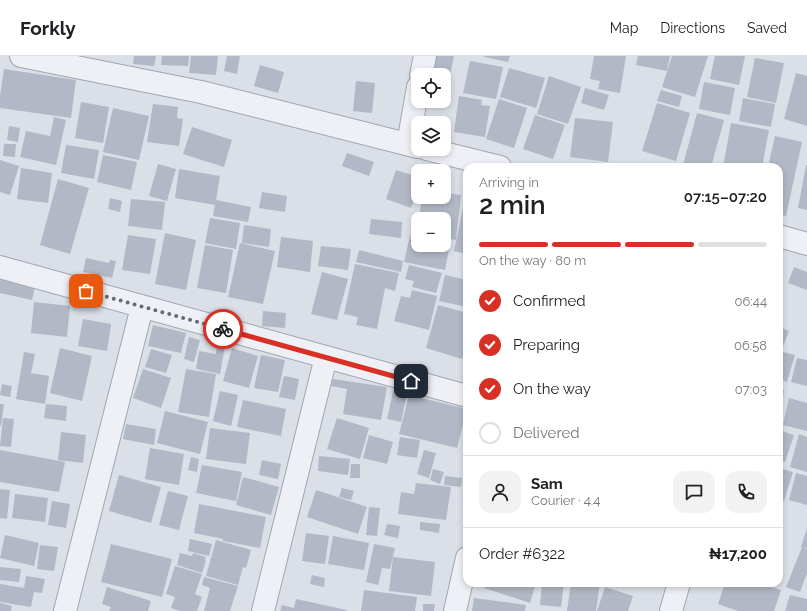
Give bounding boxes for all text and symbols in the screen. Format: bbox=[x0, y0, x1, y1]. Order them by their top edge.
text: Forkly bbox=[20, 17, 76, 39]
text: Map bbox=[610, 20, 638, 36]
text: Directions bbox=[660, 20, 725, 36]
text: Saved bbox=[747, 20, 787, 36]
map controls bbox=[411, 68, 451, 252]
button: locate bbox=[411, 68, 451, 108]
button: layers bbox=[411, 116, 451, 156]
button: + bbox=[411, 164, 451, 204]
text: Arriving in bbox=[479, 175, 539, 190]
text: 07:15–07:20 bbox=[684, 188, 767, 206]
text: 2 min bbox=[479, 190, 546, 220]
button: − bbox=[411, 212, 451, 252]
text: On the way · 80 m bbox=[479, 253, 586, 268]
pin bbox=[69, 274, 103, 308]
icon: bag bbox=[75, 280, 97, 302]
icon: check bbox=[479, 290, 501, 312]
text: Confirmed bbox=[513, 292, 586, 310]
text: 06:44 bbox=[735, 294, 767, 309]
courier bbox=[203, 309, 243, 349]
icon: bike bbox=[212, 318, 234, 340]
icon: check bbox=[479, 334, 501, 356]
text: Preparing bbox=[513, 336, 580, 354]
text: 06:58 bbox=[734, 338, 767, 353]
pin bbox=[394, 364, 428, 398]
icon: home bbox=[400, 370, 422, 392]
icon: check bbox=[479, 378, 501, 400]
text: On the way bbox=[513, 380, 591, 398]
text: 07:03 bbox=[735, 382, 767, 397]
text: Delivered bbox=[513, 424, 580, 442]
button: person bbox=[479, 471, 521, 513]
button: chat bbox=[673, 471, 715, 513]
button: phone bbox=[725, 471, 767, 513]
text: Sam bbox=[531, 475, 563, 493]
text: Courier · 4.4 bbox=[531, 493, 600, 508]
text: Order #6322 bbox=[479, 545, 565, 563]
text: ₦17,200 bbox=[709, 545, 767, 563]

